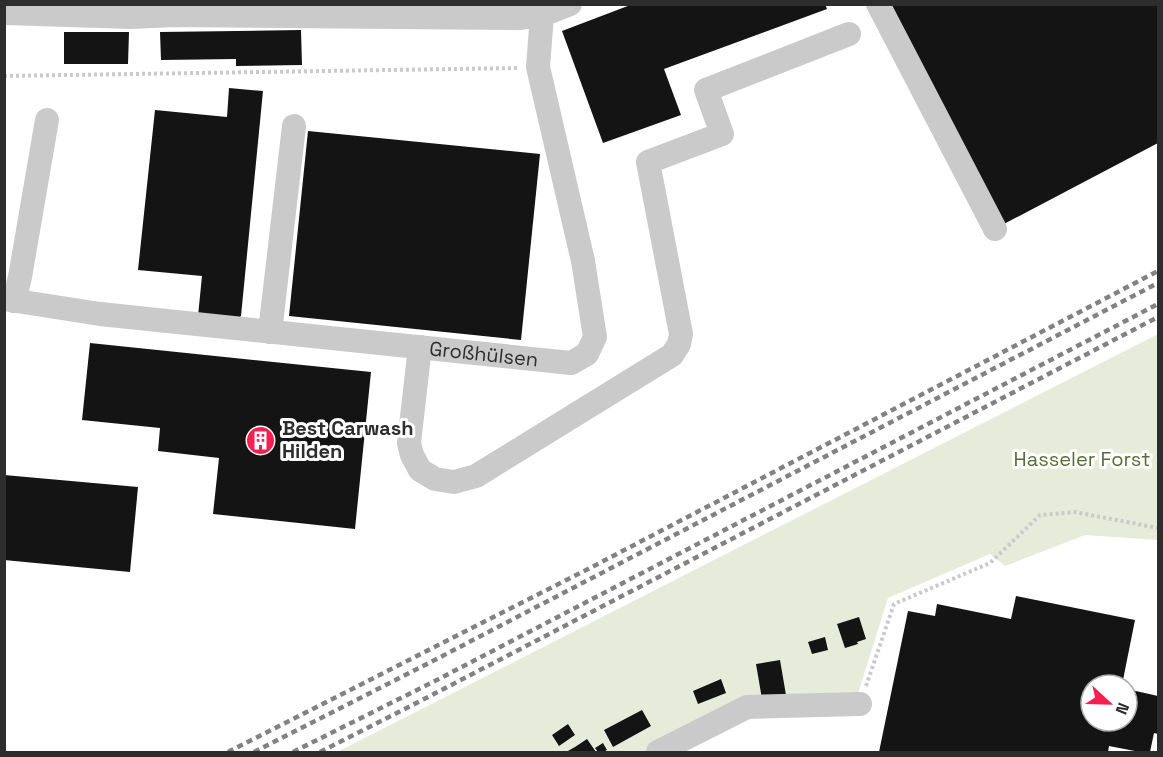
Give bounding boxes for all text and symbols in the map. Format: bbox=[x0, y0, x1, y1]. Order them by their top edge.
street label: Großhülsen bbox=[428, 335, 539, 373]
place label: Best Carwash Hilden bbox=[282, 415, 414, 464]
building icon: Best Carwash Hilden bbox=[245, 424, 277, 456]
park label: Hasseler Forst bbox=[1014, 446, 1150, 472]
north arrow bbox=[1079, 673, 1139, 733]
text: N bbox=[1111, 700, 1134, 717]

